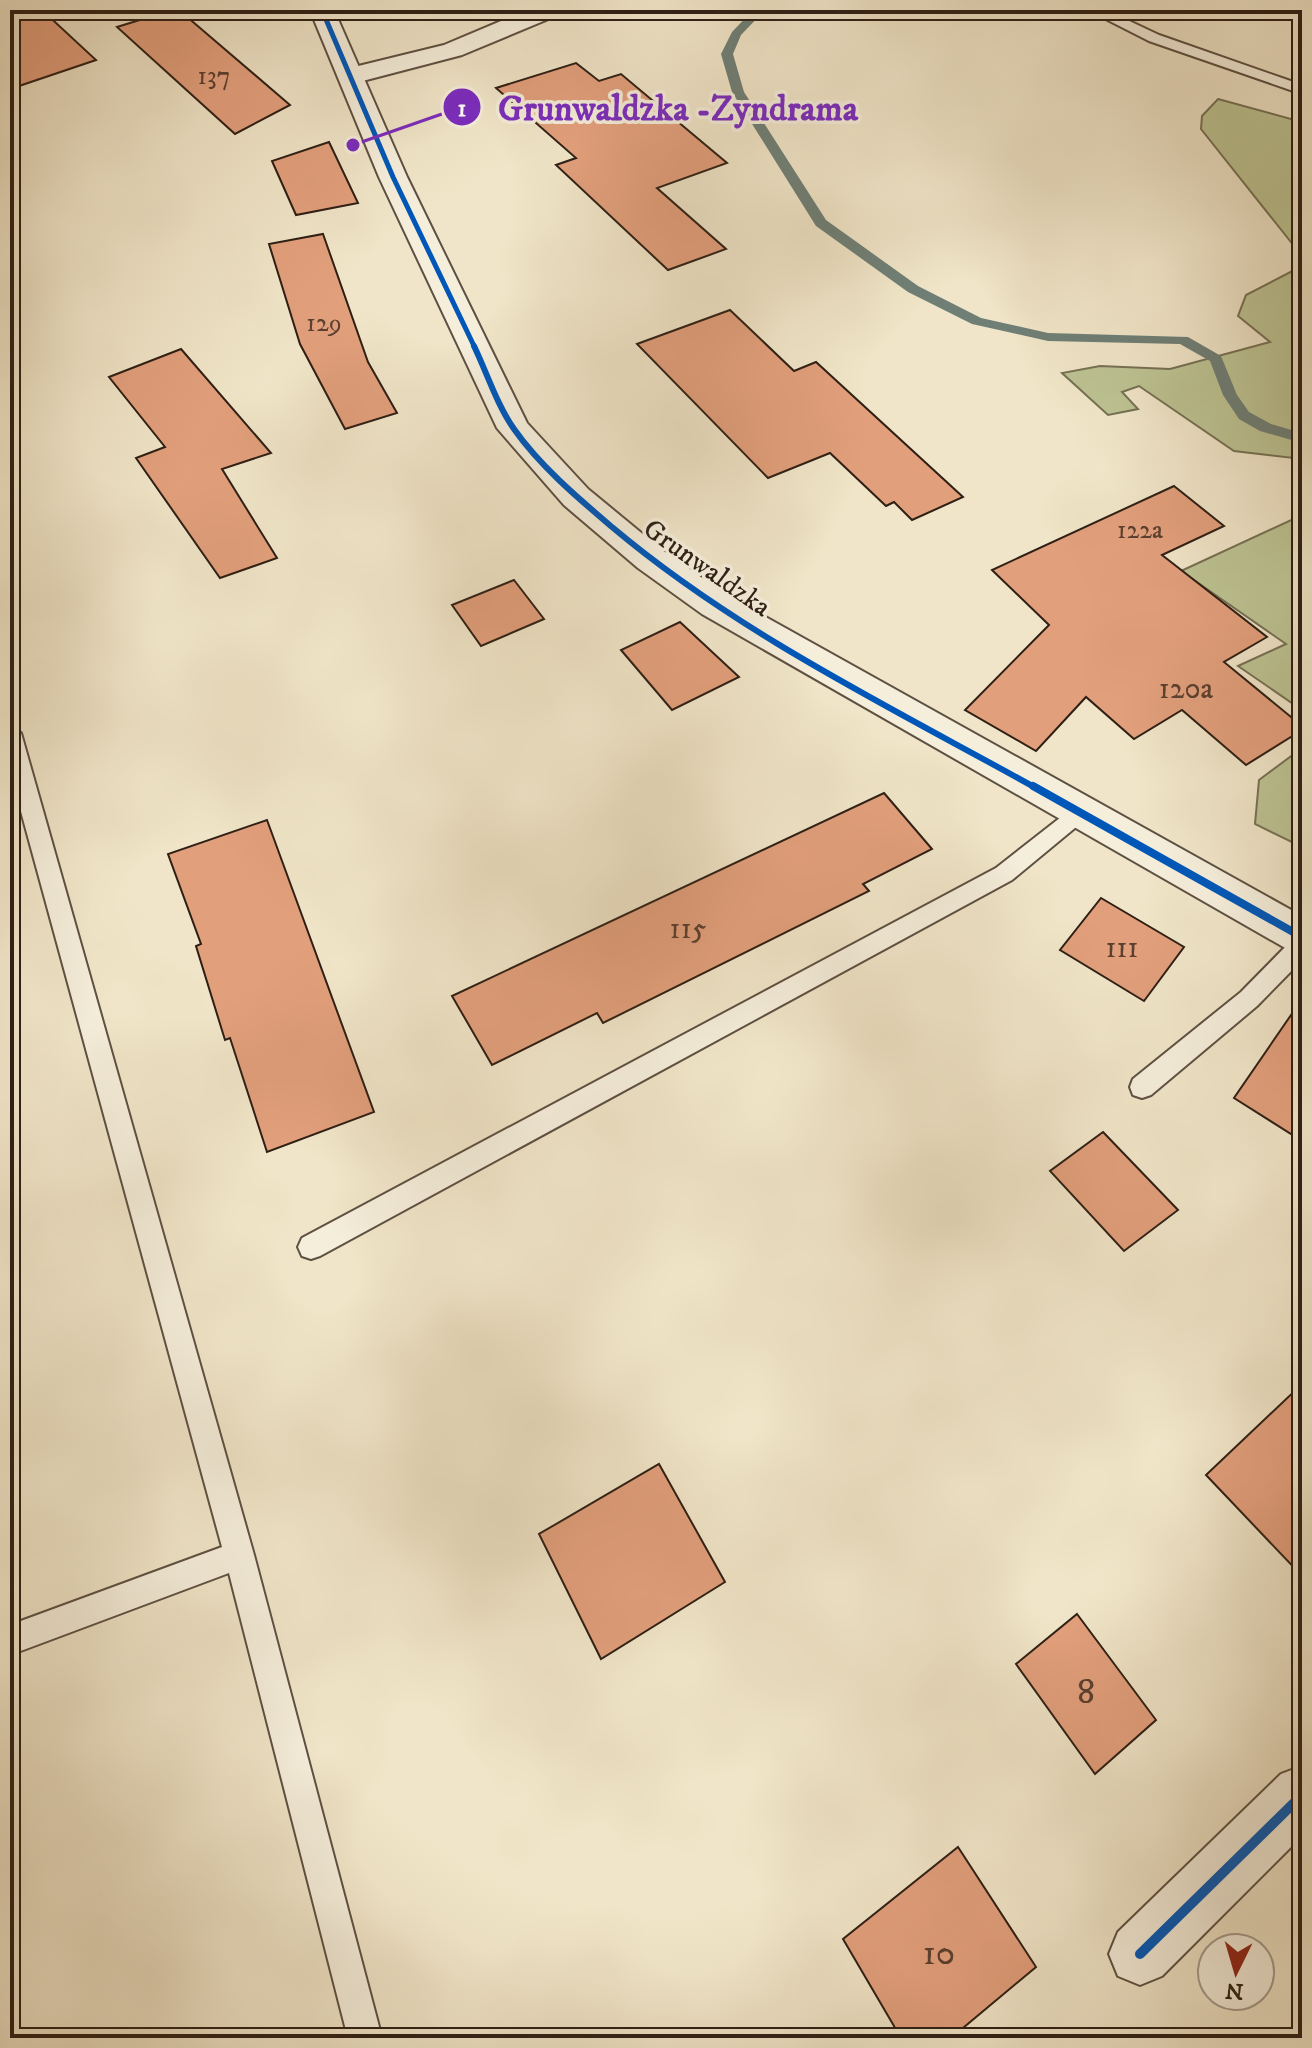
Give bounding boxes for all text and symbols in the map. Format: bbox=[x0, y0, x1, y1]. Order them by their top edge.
house number: 137 bbox=[198, 60, 230, 93]
callout: Grunwaldzka -Zyndrama bbox=[442, 77, 874, 137]
text: Grunwaldzka -Zyndrama bbox=[498, 87, 859, 132]
text: 1 bbox=[458, 94, 467, 124]
house number: 129 bbox=[306, 307, 342, 340]
street label: Grunwaldzka bbox=[636, 511, 778, 625]
house number: 122a bbox=[1117, 514, 1163, 547]
house number: 120a bbox=[1159, 671, 1214, 708]
house number: 115 bbox=[670, 911, 706, 948]
house number: 111 bbox=[1105, 930, 1139, 967]
house number: 8 bbox=[1077, 1670, 1095, 1715]
house number: 10 bbox=[923, 1931, 955, 1976]
north arrow bbox=[1196, 1932, 1276, 2012]
text: N bbox=[1224, 1976, 1245, 2005]

